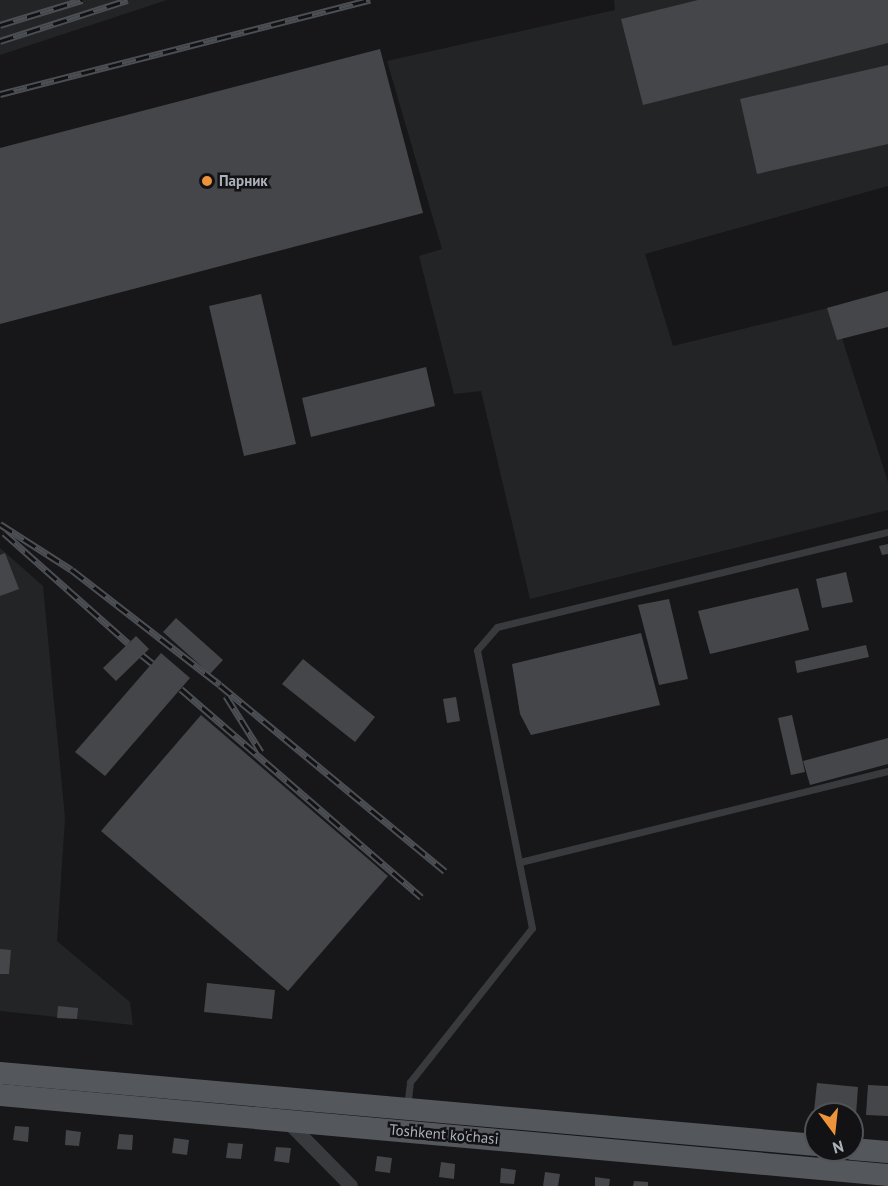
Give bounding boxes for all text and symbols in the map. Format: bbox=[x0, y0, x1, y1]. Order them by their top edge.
place label: Парник bbox=[219, 172, 268, 190]
marker: Парник bbox=[200, 174, 214, 188]
north arrow bbox=[804, 1102, 864, 1162]
street label: Toshkent ko'chasi bbox=[389, 1120, 499, 1148]
text: N bbox=[830, 1136, 846, 1158]

